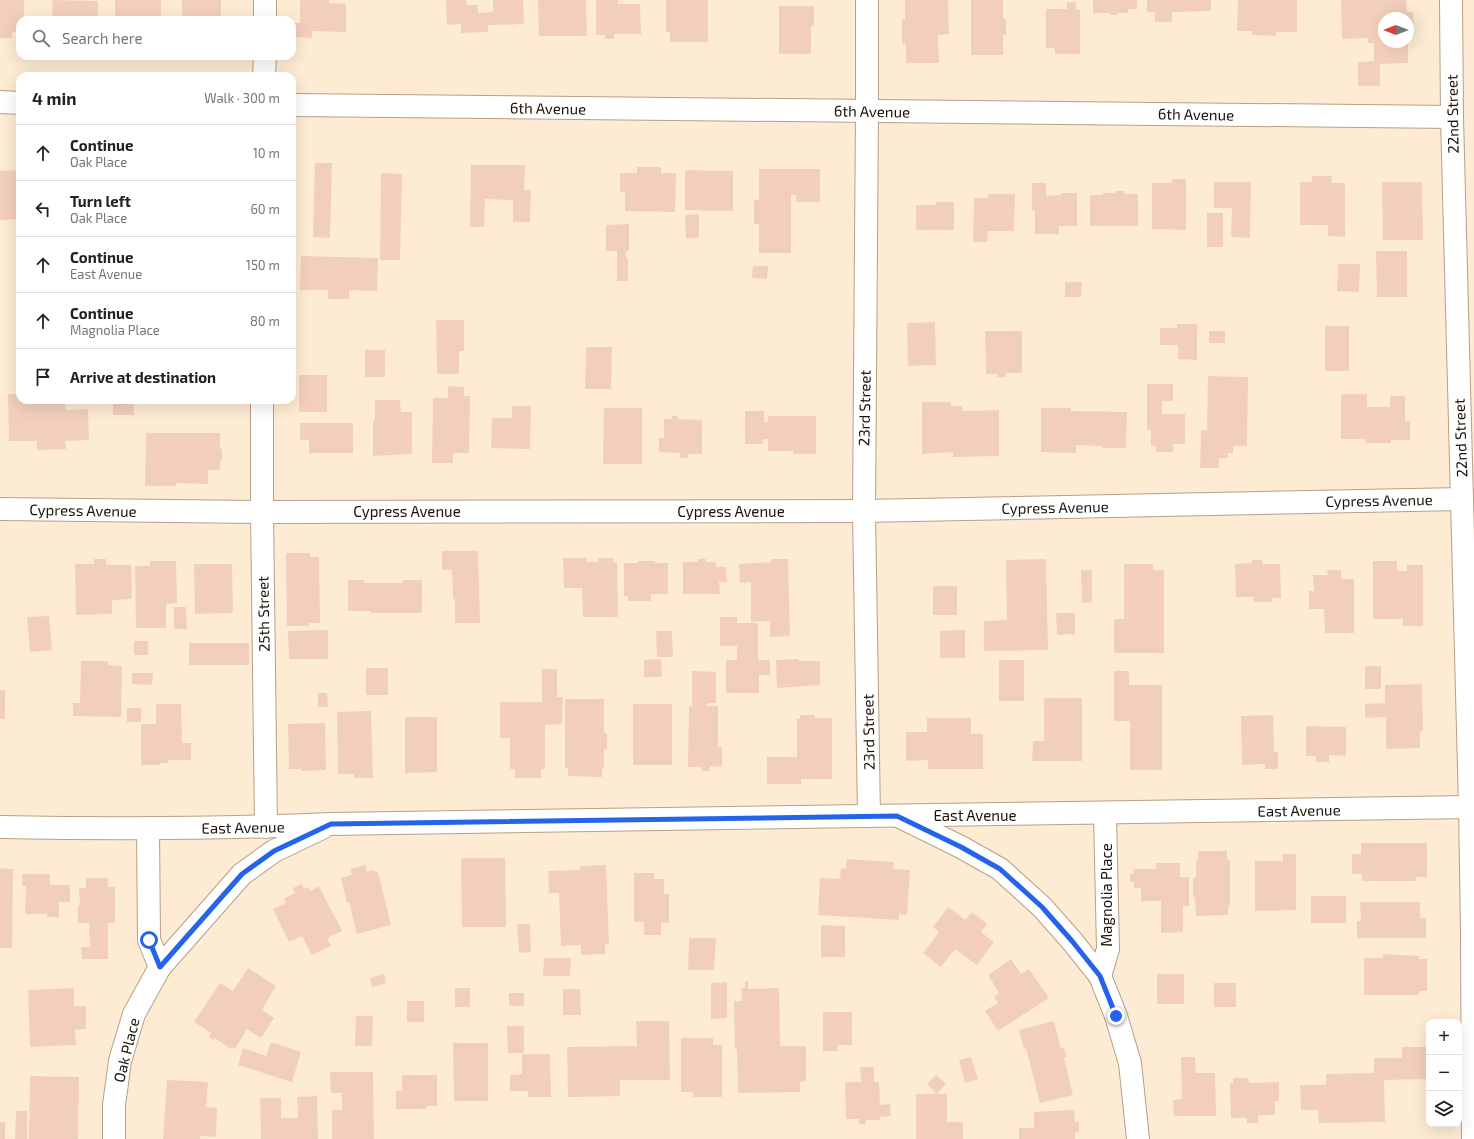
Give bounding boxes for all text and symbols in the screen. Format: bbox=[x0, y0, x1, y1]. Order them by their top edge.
north arrow bbox=[1378, 12, 1414, 48]
search box bbox=[16, 16, 296, 60]
icon: search bbox=[30, 27, 52, 49]
text: Search here bbox=[62, 29, 143, 47]
street label: 22nd Street bbox=[1442, 74, 1462, 154]
text: 4 min bbox=[32, 88, 76, 108]
text: Walk · 300 m bbox=[204, 90, 280, 106]
street label: 6th Avenue bbox=[510, 98, 586, 118]
street label: 6th Avenue bbox=[834, 101, 910, 121]
street label: 6th Avenue bbox=[1158, 104, 1234, 124]
text: Continue bbox=[70, 136, 133, 154]
icon: ahead bbox=[32, 142, 54, 164]
text: 10 m bbox=[253, 145, 280, 161]
text: Oak Place bbox=[70, 154, 127, 170]
text: Turn left bbox=[70, 192, 131, 210]
icon: left bbox=[32, 198, 54, 220]
text: 60 m bbox=[250, 201, 280, 217]
text: Oak Place bbox=[70, 210, 127, 226]
text: Continue bbox=[70, 248, 133, 266]
icon: ahead bbox=[32, 254, 54, 276]
text: 150 m bbox=[246, 257, 280, 273]
text: East Avenue bbox=[70, 266, 142, 282]
text: Continue bbox=[70, 304, 133, 322]
icon: ahead bbox=[32, 310, 54, 332]
text: 80 m bbox=[250, 313, 280, 329]
text: Magnolia Place bbox=[70, 322, 160, 338]
icon: arrive bbox=[32, 366, 54, 388]
text: Arrive at destination bbox=[70, 368, 216, 386]
street label: 23rd Street bbox=[854, 369, 874, 446]
street label: 22nd Street bbox=[1450, 398, 1470, 478]
street label: Cypress Avenue bbox=[1325, 490, 1433, 510]
street label: Cypress Avenue bbox=[1001, 497, 1109, 517]
street label: Cypress Avenue bbox=[29, 500, 137, 520]
street label: Cypress Avenue bbox=[353, 502, 461, 520]
street label: Cypress Avenue bbox=[677, 502, 785, 520]
street label: 25th Street bbox=[253, 576, 273, 652]
street label: 23rd Street bbox=[858, 693, 878, 770]
street label: East Avenue bbox=[1257, 800, 1341, 820]
street label: East Avenue bbox=[933, 806, 1017, 824]
street label: East Avenue bbox=[201, 817, 285, 837]
street label: Magnolia Place bbox=[1097, 843, 1115, 947]
route start bbox=[140, 931, 158, 949]
route end bbox=[1107, 1007, 1125, 1025]
street label: Oak Place bbox=[109, 1016, 143, 1084]
map controls bbox=[1426, 1019, 1462, 1127]
button: + bbox=[1426, 1019, 1462, 1055]
button: − bbox=[1426, 1055, 1462, 1091]
button: layers bbox=[1426, 1091, 1462, 1127]

